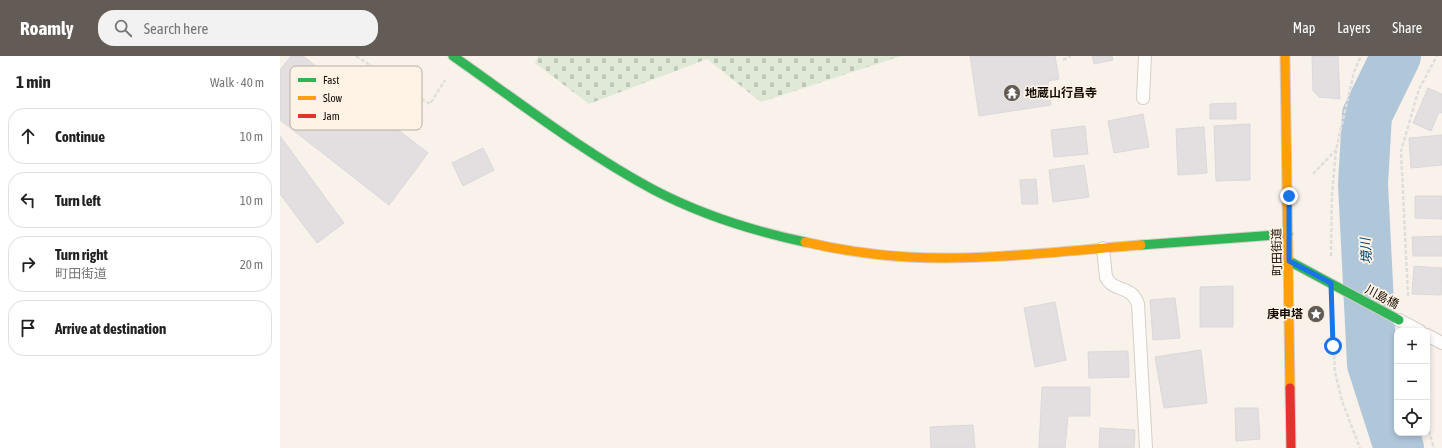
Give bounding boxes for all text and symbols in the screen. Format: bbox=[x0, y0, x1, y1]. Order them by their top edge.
search box bbox=[98, 10, 378, 46]
text: Roamly bbox=[20, 17, 74, 39]
icon: search bbox=[112, 17, 134, 39]
text: Search here bbox=[144, 20, 208, 37]
text: Map bbox=[1293, 20, 1315, 36]
text: Layers bbox=[1337, 20, 1370, 36]
text: Share bbox=[1392, 20, 1422, 36]
legend bbox=[290, 66, 422, 130]
text: 1 min bbox=[16, 72, 51, 92]
text: Fast bbox=[323, 74, 339, 86]
text: Walk · 40 m bbox=[210, 75, 264, 90]
temple icon: 地蔵山行昌寺 bbox=[1002, 83, 1022, 103]
place label: 地蔵山行昌寺 bbox=[1025, 86, 1097, 100]
text: Slow bbox=[323, 92, 342, 104]
text: Jam bbox=[323, 110, 340, 122]
icon: ahead bbox=[17, 125, 39, 147]
text: Continue bbox=[55, 128, 105, 145]
text: 10 m bbox=[240, 129, 263, 144]
route end bbox=[1280, 187, 1298, 205]
icon: left bbox=[17, 189, 39, 211]
text: Turn left bbox=[55, 192, 101, 209]
text: 10 m bbox=[240, 193, 263, 208]
street label: 町田街道 bbox=[1270, 228, 1284, 276]
water label: 境川 bbox=[1358, 236, 1374, 264]
text: Turn right bbox=[55, 246, 108, 263]
icon: right bbox=[17, 253, 39, 275]
text: 20 m bbox=[240, 257, 263, 272]
text: 町田街道 bbox=[55, 266, 107, 281]
street label: 川島橋 bbox=[1363, 282, 1401, 312]
place icon: 庚申塔 bbox=[1306, 304, 1326, 324]
place label: 庚申塔 bbox=[1267, 307, 1303, 321]
icon: arrive bbox=[17, 317, 39, 339]
text: Arrive at destination bbox=[55, 320, 166, 337]
map controls bbox=[1394, 328, 1430, 436]
button: + bbox=[1394, 328, 1430, 364]
route start bbox=[1324, 337, 1342, 355]
button: − bbox=[1394, 364, 1430, 400]
button: locate bbox=[1394, 400, 1430, 436]

